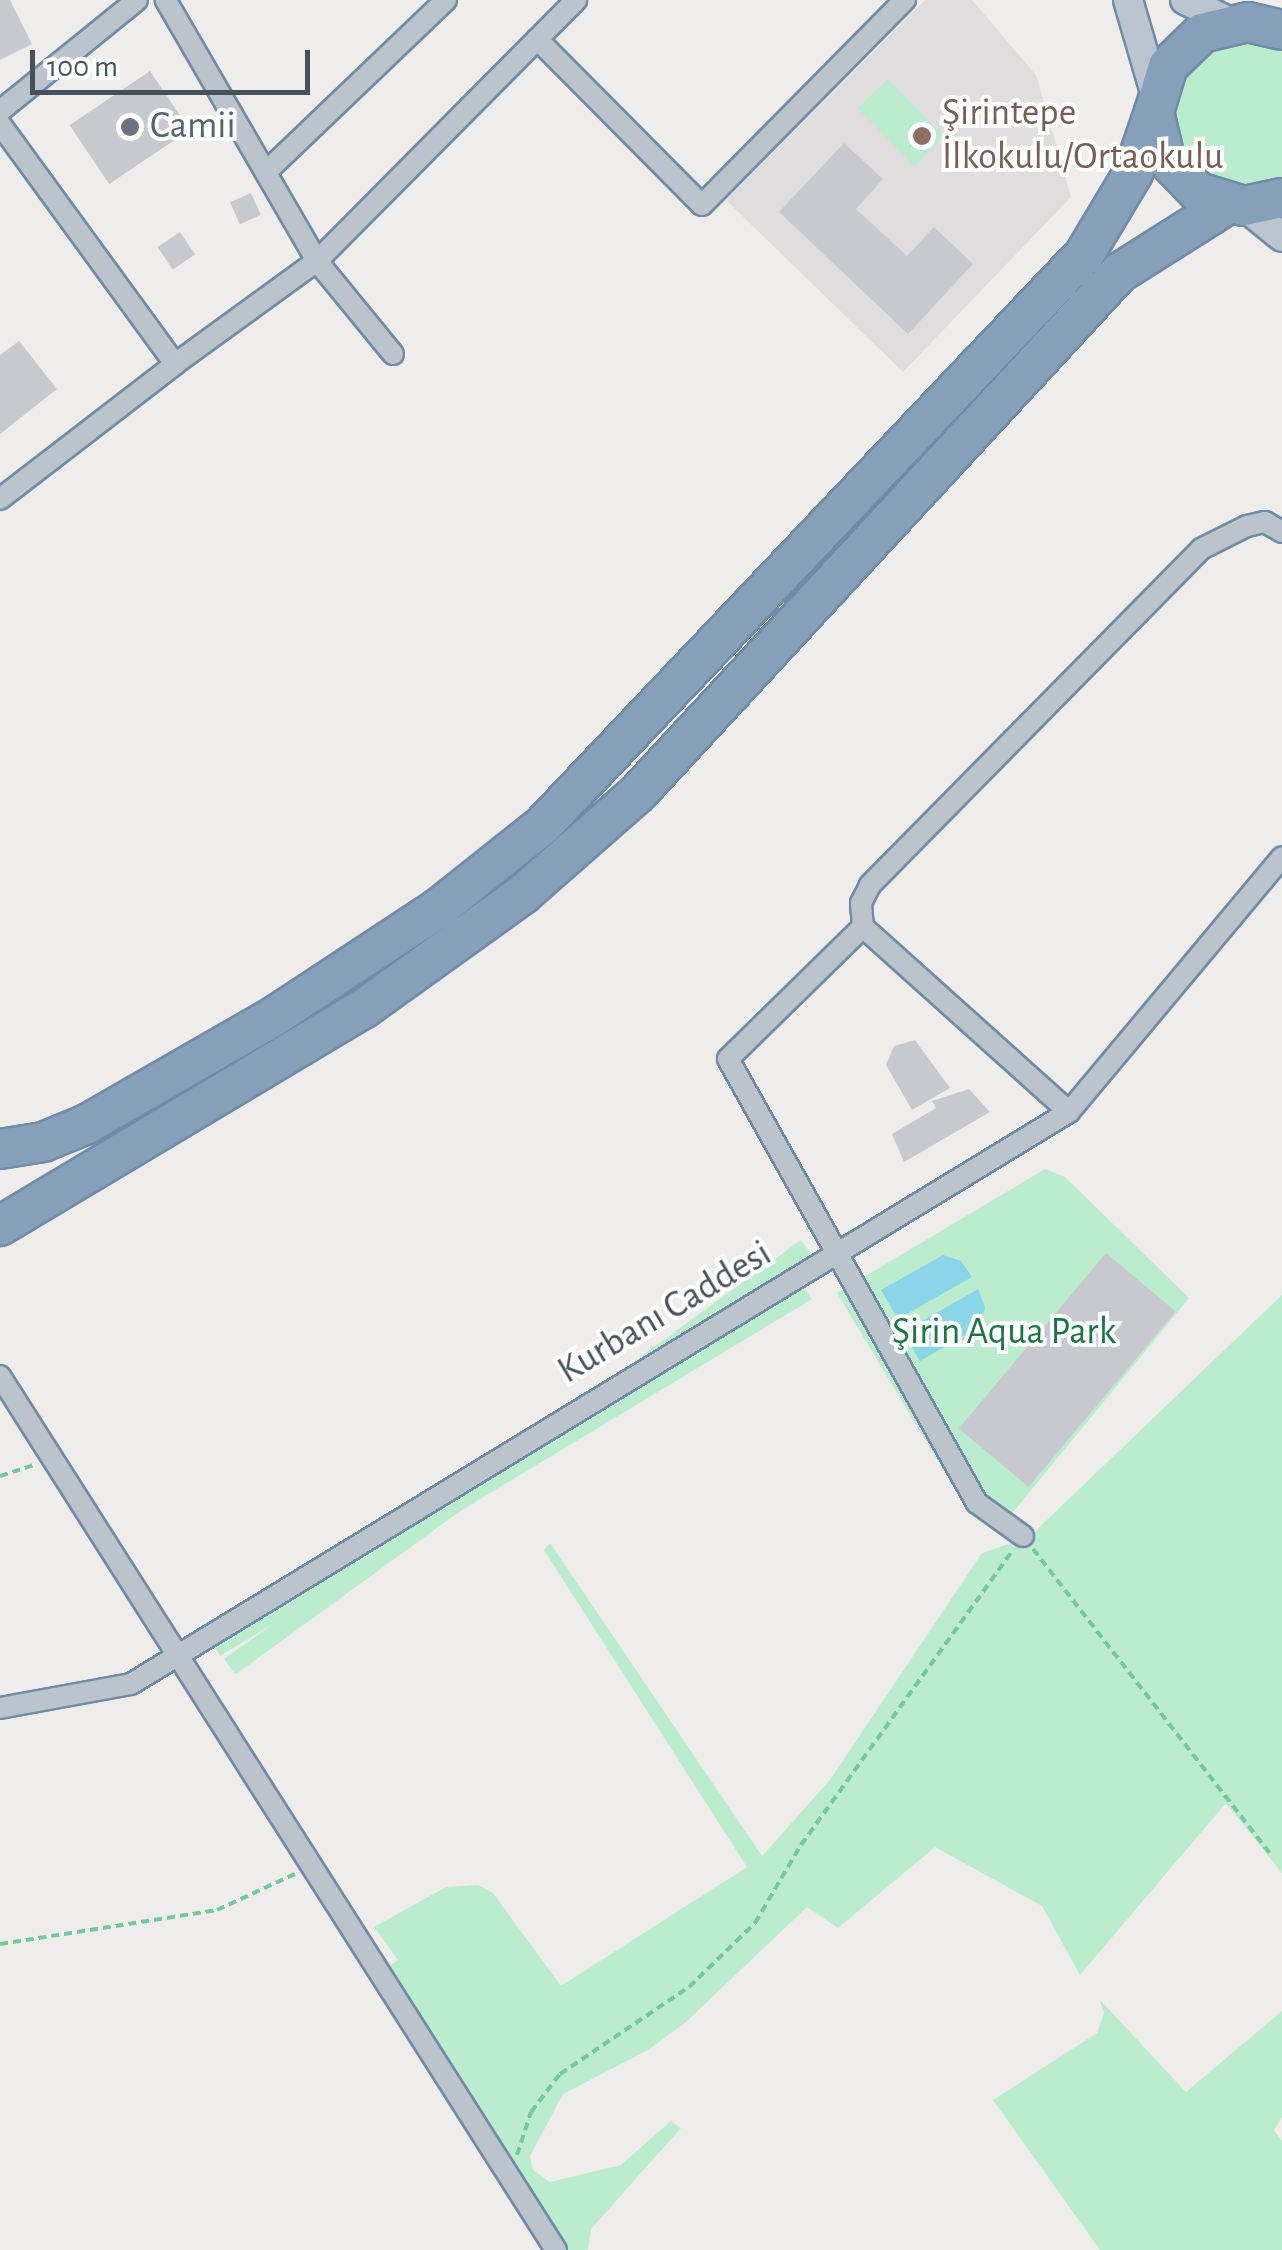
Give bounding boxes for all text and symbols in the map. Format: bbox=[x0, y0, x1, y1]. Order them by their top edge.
scale bar bbox=[35, 30, 315, 92]
text: 100 m bbox=[47, 52, 118, 82]
place label: Şirintepe İlkokulu/Ortaokulu bbox=[942, 91, 1223, 180]
place label: Camii bbox=[150, 104, 236, 150]
marker: Camii bbox=[119, 116, 141, 138]
marker: Şirintepe İlkokulu/Ortaokulu bbox=[911, 125, 933, 147]
street label: Kurbanı Caddesi bbox=[550, 1231, 780, 1395]
park label: Şirin Aqua Park bbox=[892, 1310, 1116, 1356]

